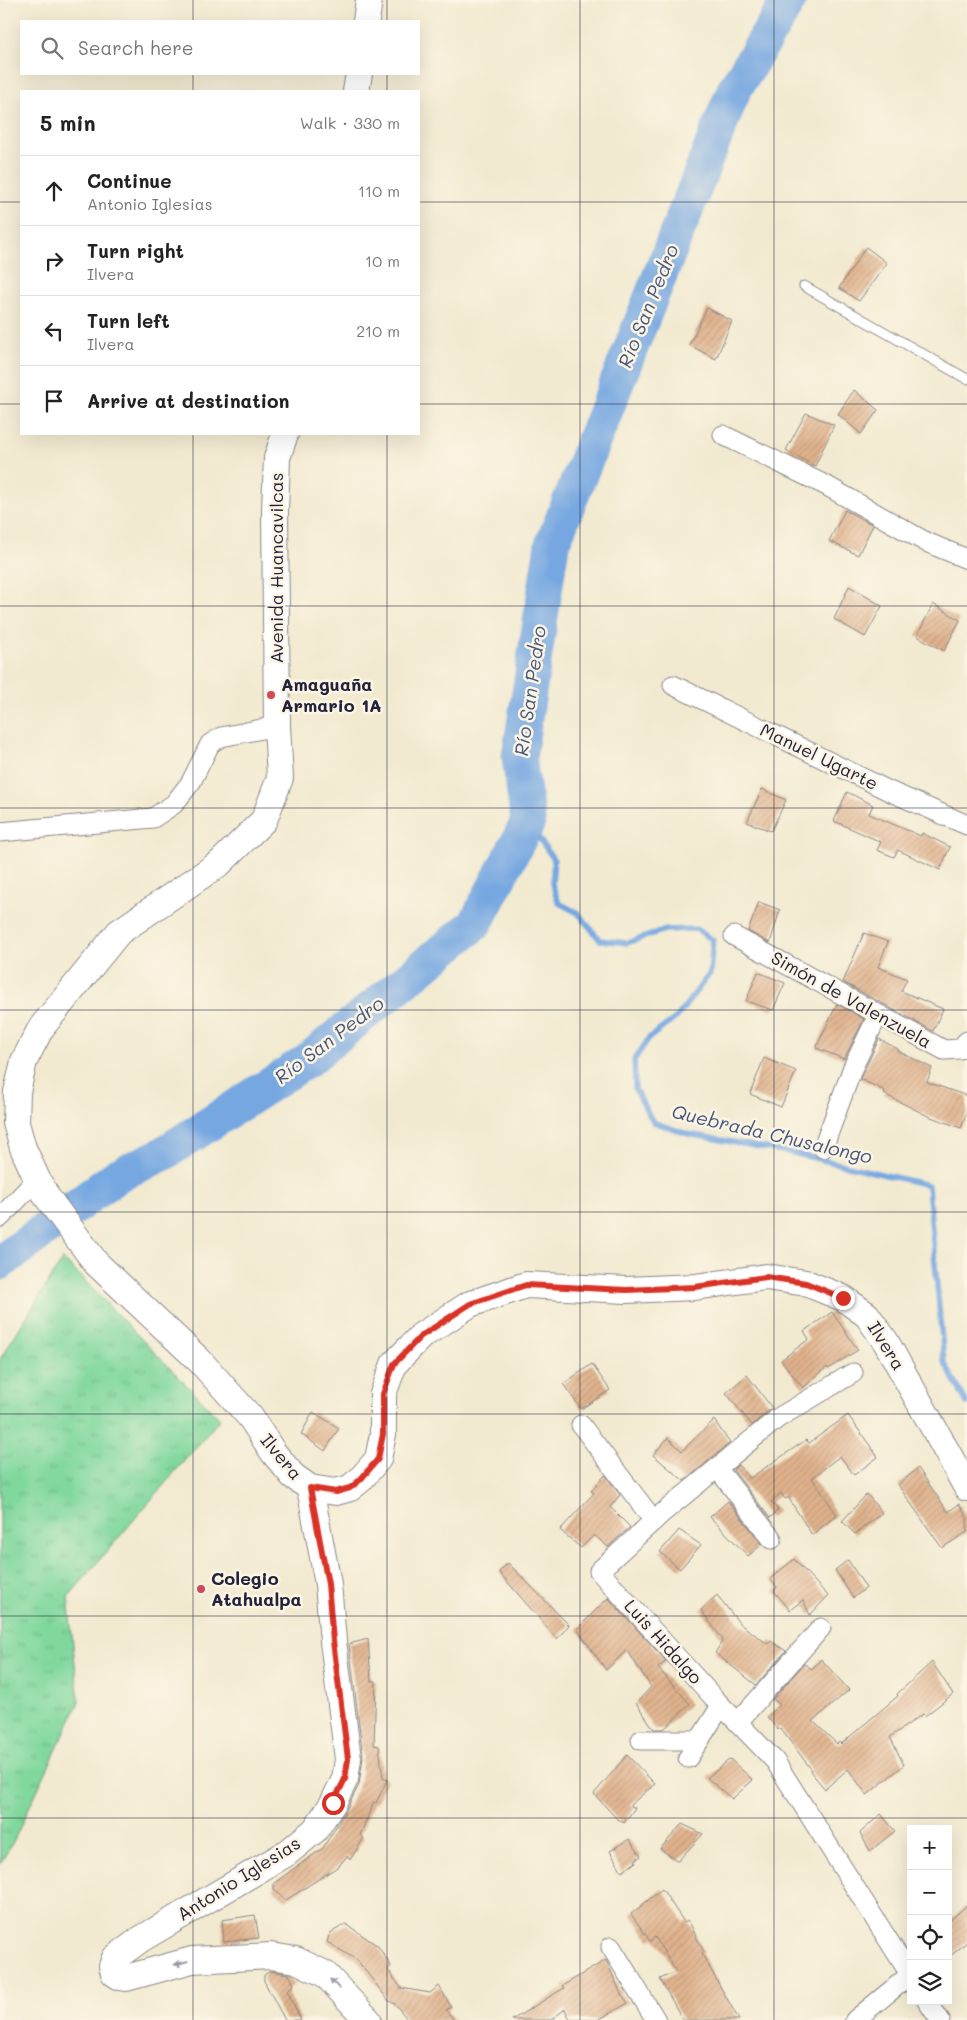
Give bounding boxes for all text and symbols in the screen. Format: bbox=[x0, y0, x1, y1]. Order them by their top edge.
search box bbox=[20, 20, 420, 75]
icon: search bbox=[38, 34, 66, 62]
text: Search here bbox=[78, 35, 194, 60]
text: 5 min bbox=[40, 109, 96, 136]
text: Walk · 330 m bbox=[300, 112, 400, 133]
text: Continue bbox=[87, 168, 172, 193]
icon: ahead bbox=[40, 177, 68, 205]
text: 110 m bbox=[358, 180, 400, 201]
text: Antonio Iglesias bbox=[87, 193, 212, 214]
text: Turn right bbox=[87, 238, 184, 263]
water label: Río San Pedro bbox=[611, 240, 684, 371]
icon: right bbox=[40, 247, 68, 275]
text: 10 m bbox=[365, 250, 400, 271]
text: Ilvera bbox=[87, 263, 134, 284]
text: Turn left bbox=[87, 308, 170, 333]
icon: left bbox=[40, 317, 68, 345]
text: 210 m bbox=[356, 320, 400, 341]
text: Ilvera bbox=[87, 333, 134, 354]
icon: arrive bbox=[40, 387, 68, 415]
text: Arrive at destination bbox=[87, 388, 290, 413]
street label: Avenida Huancavilcas bbox=[264, 473, 288, 663]
water label: Río San Pedro bbox=[508, 624, 551, 757]
place label: Amaguaña Armario 1A bbox=[281, 672, 382, 717]
marker: Amaguaña Armario 1A bbox=[265, 689, 277, 701]
street label: Manuel Ugarte bbox=[756, 717, 882, 795]
street label: Simón de Valenzuela bbox=[767, 945, 936, 1053]
water label: Río San Pedro bbox=[269, 990, 388, 1089]
water label: Quebrada Chusalongo bbox=[669, 1098, 875, 1169]
route end bbox=[832, 1287, 855, 1310]
street label: Ilvera bbox=[863, 1316, 911, 1374]
street label: Ilvera bbox=[255, 1428, 308, 1484]
place label: Colegio Atahualpa bbox=[211, 1566, 302, 1611]
marker: Colegio Atahualpa bbox=[195, 1583, 207, 1595]
street label: Luis Hidalgo bbox=[619, 1594, 708, 1689]
route start bbox=[322, 1792, 345, 1815]
map controls bbox=[907, 1825, 952, 2005]
button: + bbox=[907, 1825, 952, 1870]
street label: Antonio Iglesias bbox=[172, 1831, 305, 1926]
button: − bbox=[907, 1870, 952, 1915]
button: locate bbox=[907, 1915, 952, 1960]
one-way arrow bbox=[174, 1959, 189, 1967]
button: layers bbox=[907, 1960, 952, 2005]
one-way arrow bbox=[329, 1979, 341, 1991]

